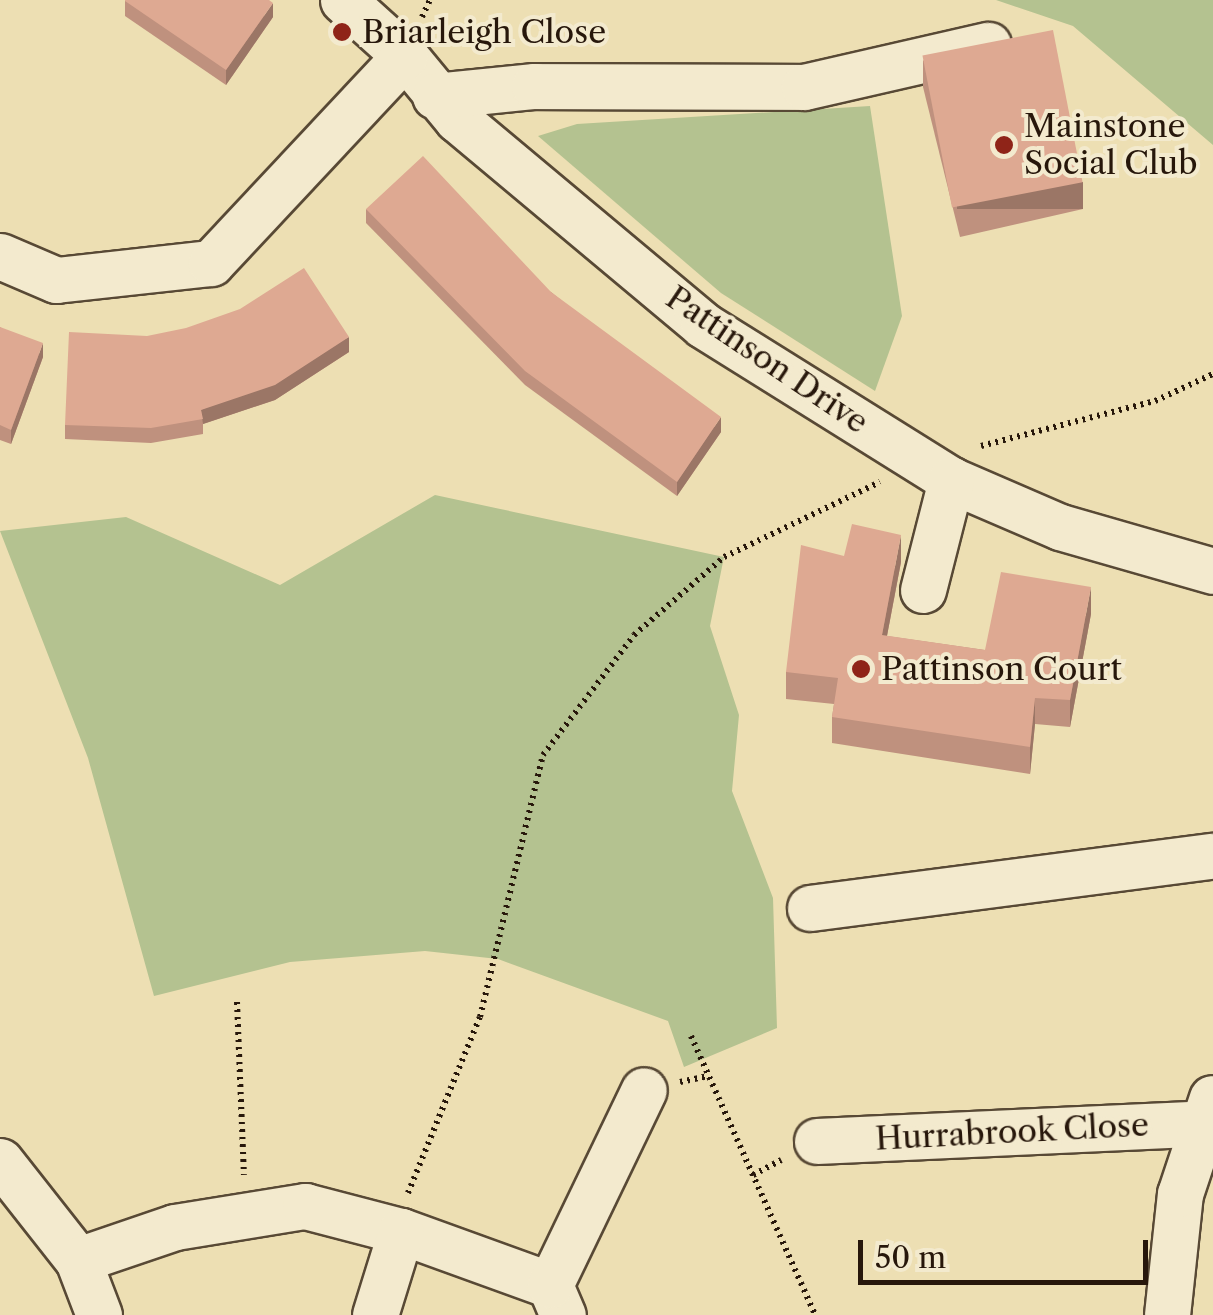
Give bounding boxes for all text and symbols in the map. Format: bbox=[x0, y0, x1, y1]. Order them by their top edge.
place label: Briarleigh Close bbox=[362, 13, 606, 51]
marker: Briarleigh Close bbox=[331, 21, 353, 43]
place label: Mainstone Social Club bbox=[1024, 108, 1197, 183]
marker: Mainstone Social Club bbox=[993, 134, 1015, 156]
street label: Pattinson Drive bbox=[659, 278, 875, 442]
place label: Pattinson Court bbox=[881, 650, 1122, 688]
marker: Pattinson Court bbox=[850, 658, 872, 680]
street label: Hurrabrook Close bbox=[874, 1106, 1150, 1158]
scale bar bbox=[863, 1220, 1153, 1282]
text: 50 m bbox=[875, 1239, 946, 1276]

